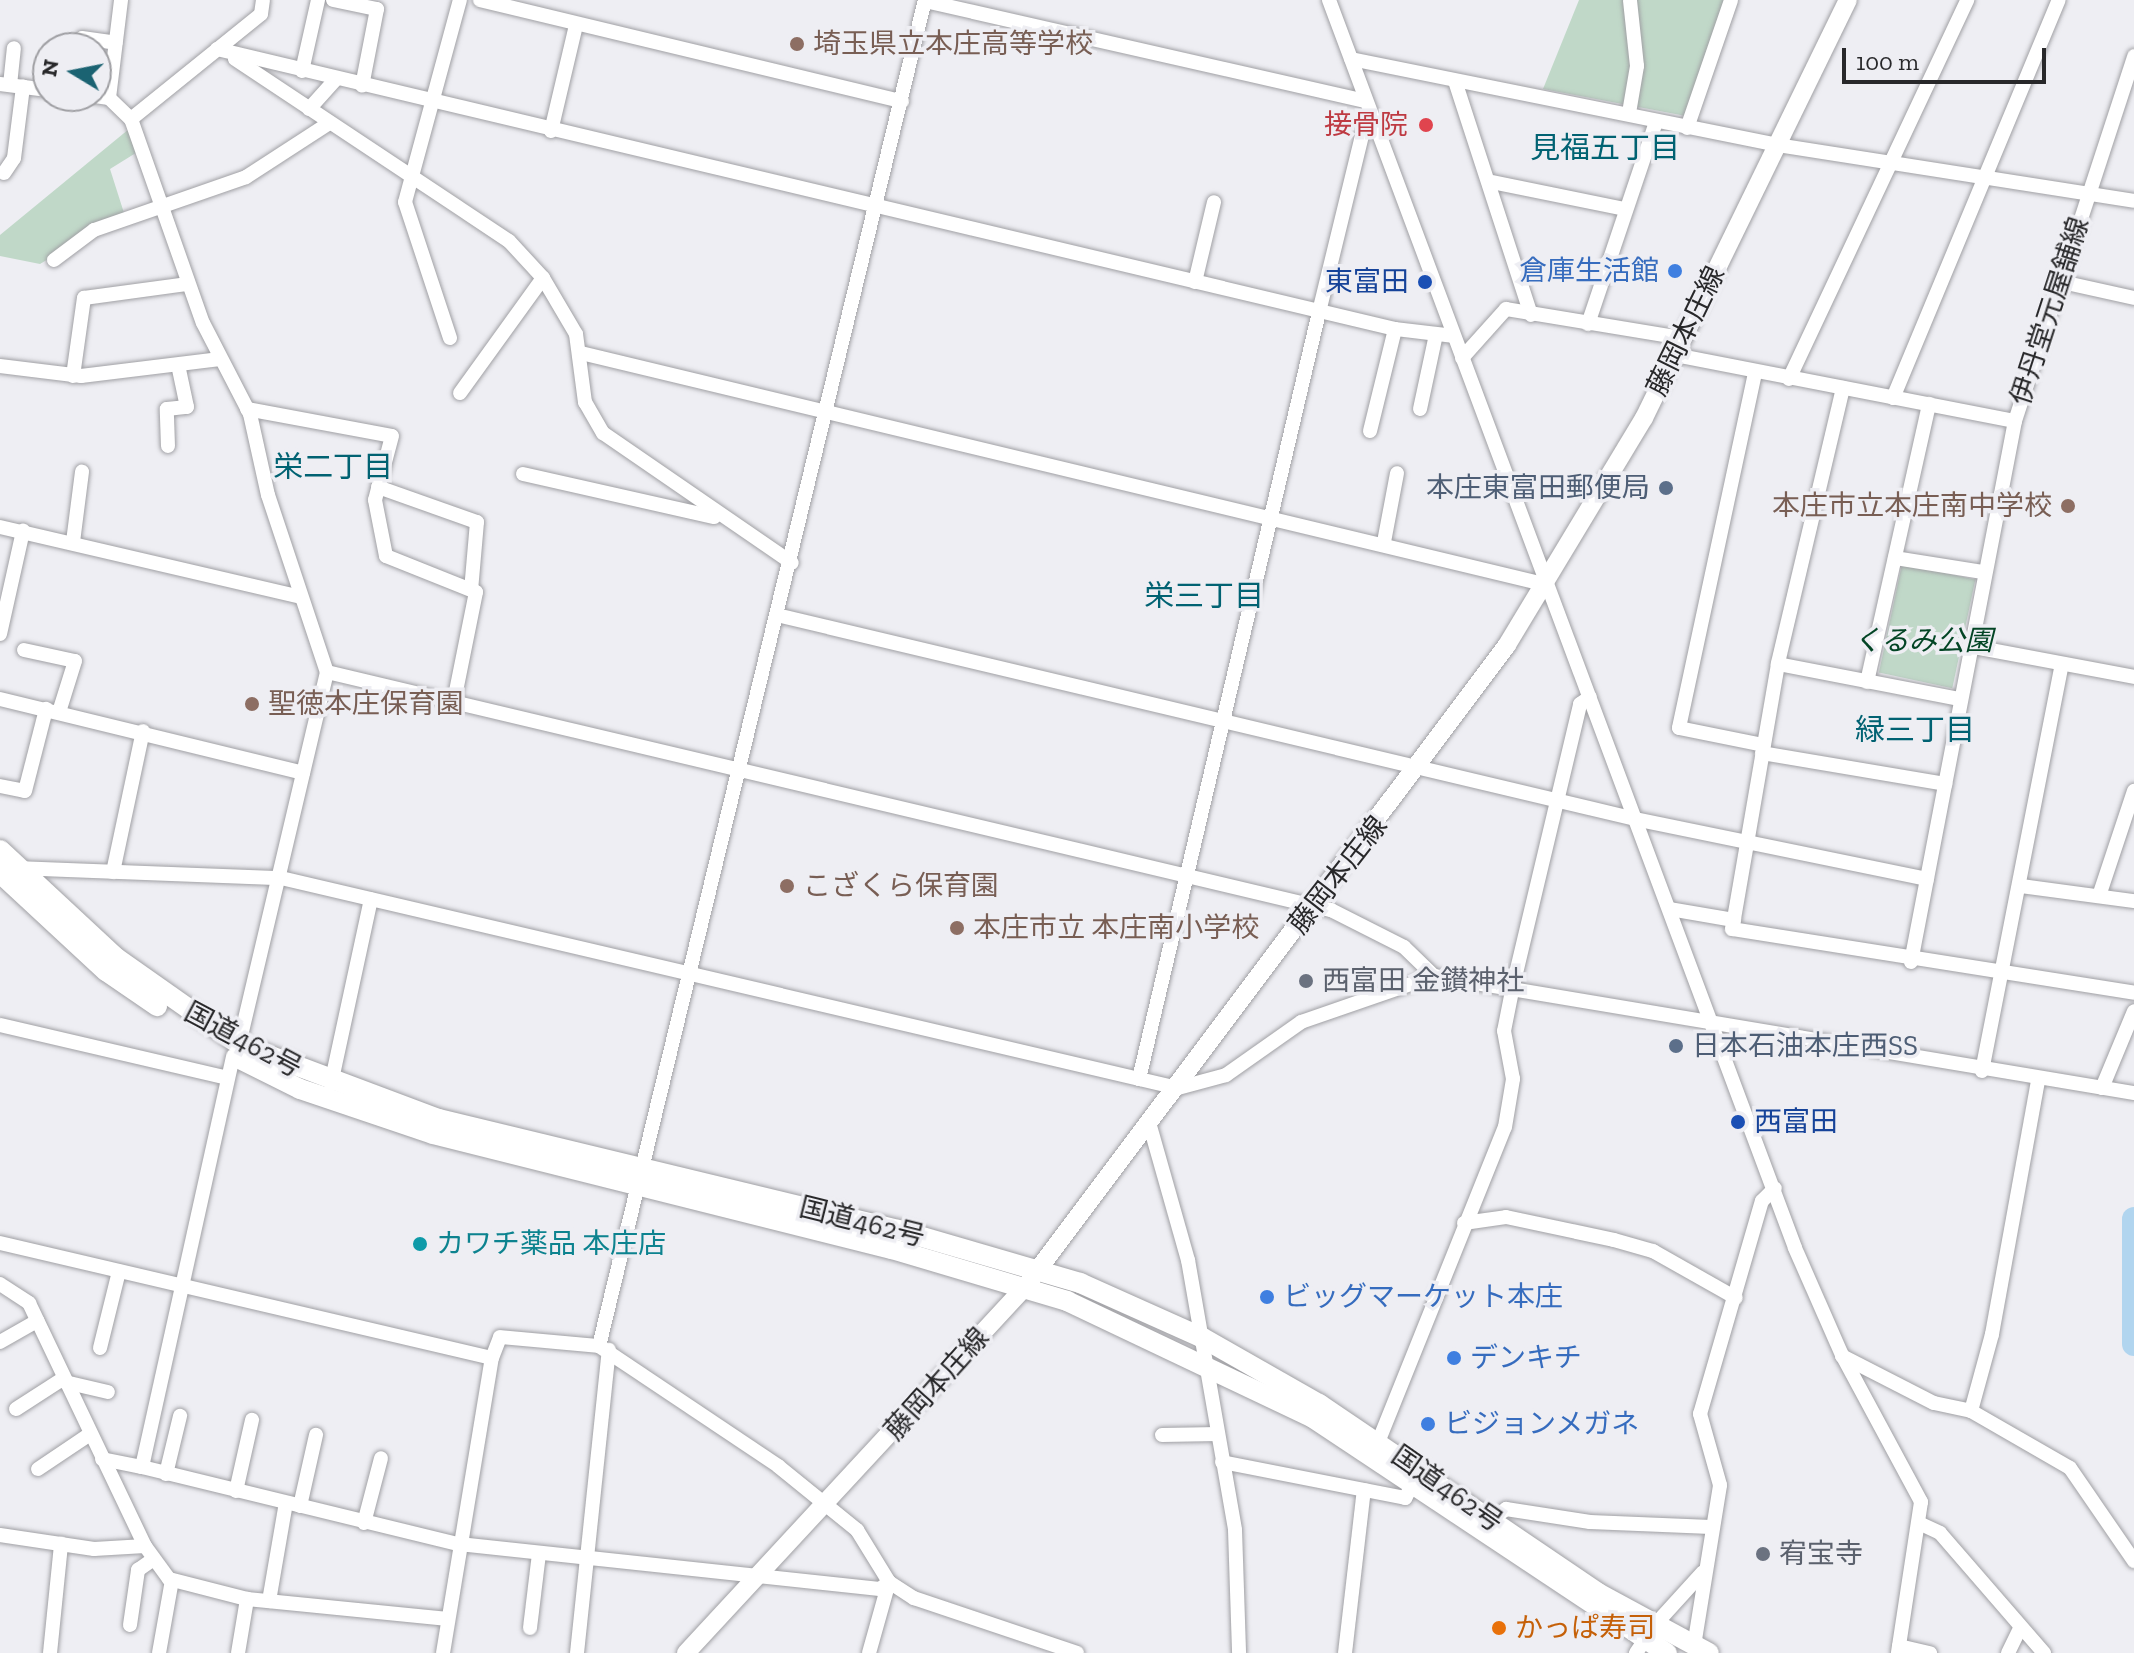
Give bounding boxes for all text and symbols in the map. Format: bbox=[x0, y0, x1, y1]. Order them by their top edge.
place label: 埼玉県立本庄高等学校 bbox=[813, 27, 1093, 61]
north arrow bbox=[32, 32, 112, 112]
scale bar bbox=[1846, 32, 2050, 82]
marker: 埼玉県立本庄高等学校 bbox=[788, 35, 806, 53]
text: 100 m bbox=[1856, 47, 1919, 76]
text: N bbox=[35, 58, 65, 79]
place label: 接骨院 bbox=[1324, 108, 1408, 142]
marker: 接骨院 bbox=[1415, 114, 1437, 136]
district label: 見福五丁目 bbox=[1530, 130, 1680, 166]
street label: 伊丹堂元屋舗線 bbox=[2004, 213, 2096, 409]
place label: 倉庫生活館 bbox=[1519, 254, 1659, 288]
street label: 藤岡本庄線 bbox=[1640, 261, 1732, 401]
marker: 倉庫生活館 bbox=[1666, 262, 1684, 280]
place label: 東富田 bbox=[1325, 265, 1409, 299]
marker: 東富田 bbox=[1416, 273, 1434, 291]
district label: 栄二丁目 bbox=[273, 449, 393, 485]
place label: 本庄東富田郵便局 bbox=[1426, 471, 1650, 505]
marker: 本庄東富田郵便局 bbox=[1657, 479, 1675, 497]
place label: 本庄市立本庄南中学校 bbox=[1772, 489, 2052, 523]
marker: 本庄市立本庄南中学校 bbox=[2059, 497, 2077, 515]
district label: 栄三丁目 bbox=[1144, 578, 1264, 614]
park label: くるみ公園 bbox=[1853, 624, 1993, 658]
place label: 聖徳本庄保育園 bbox=[268, 687, 464, 721]
marker: 聖徳本庄保育園 bbox=[243, 695, 261, 713]
district label: 緑三丁目 bbox=[1855, 712, 1975, 748]
street label: 藤岡本庄線 bbox=[1282, 809, 1394, 941]
place label: こざくら保育園 bbox=[803, 869, 999, 903]
marker: こざくら保育園 bbox=[778, 877, 796, 895]
place label: 本庄市立 本庄南小学校 bbox=[973, 911, 1259, 945]
marker: 本庄市立 本庄南小学校 bbox=[948, 919, 966, 937]
place label: 西富田 金鑚神社 bbox=[1322, 964, 1524, 998]
marker: 西富田 金鑚神社 bbox=[1297, 972, 1315, 990]
street label: 国道462号 bbox=[178, 995, 308, 1085]
place label: 日本石油本庄西SS bbox=[1692, 1029, 1918, 1063]
marker: 日本石油本庄西SS bbox=[1667, 1037, 1685, 1055]
place label: 西富田 bbox=[1754, 1105, 1838, 1139]
marker: 西富田 bbox=[1729, 1113, 1747, 1131]
street label: 国道462号 bbox=[796, 1190, 928, 1254]
place label: カワチ薬品 本庄店 bbox=[436, 1227, 666, 1261]
marker: カワチ薬品 本庄店 bbox=[411, 1235, 429, 1253]
place label: ビッグマーケット本庄 bbox=[1283, 1280, 1563, 1314]
marker: ビッグマーケット本庄 bbox=[1258, 1288, 1276, 1306]
street label: 藤岡本庄線 bbox=[878, 1321, 996, 1447]
place label: デンキチ bbox=[1470, 1341, 1582, 1375]
marker: デンキチ bbox=[1445, 1349, 1463, 1367]
place label: ビジョンメガネ bbox=[1444, 1407, 1640, 1441]
marker: ビジョンメガネ bbox=[1419, 1415, 1437, 1433]
street label: 国道462号 bbox=[1385, 1438, 1509, 1540]
place label: 宥宝寺 bbox=[1779, 1537, 1863, 1571]
marker: 宥宝寺 bbox=[1754, 1545, 1772, 1563]
place label: かっぱ寿司 bbox=[1515, 1611, 1655, 1645]
marker: かっぱ寿司 bbox=[1490, 1619, 1508, 1637]

